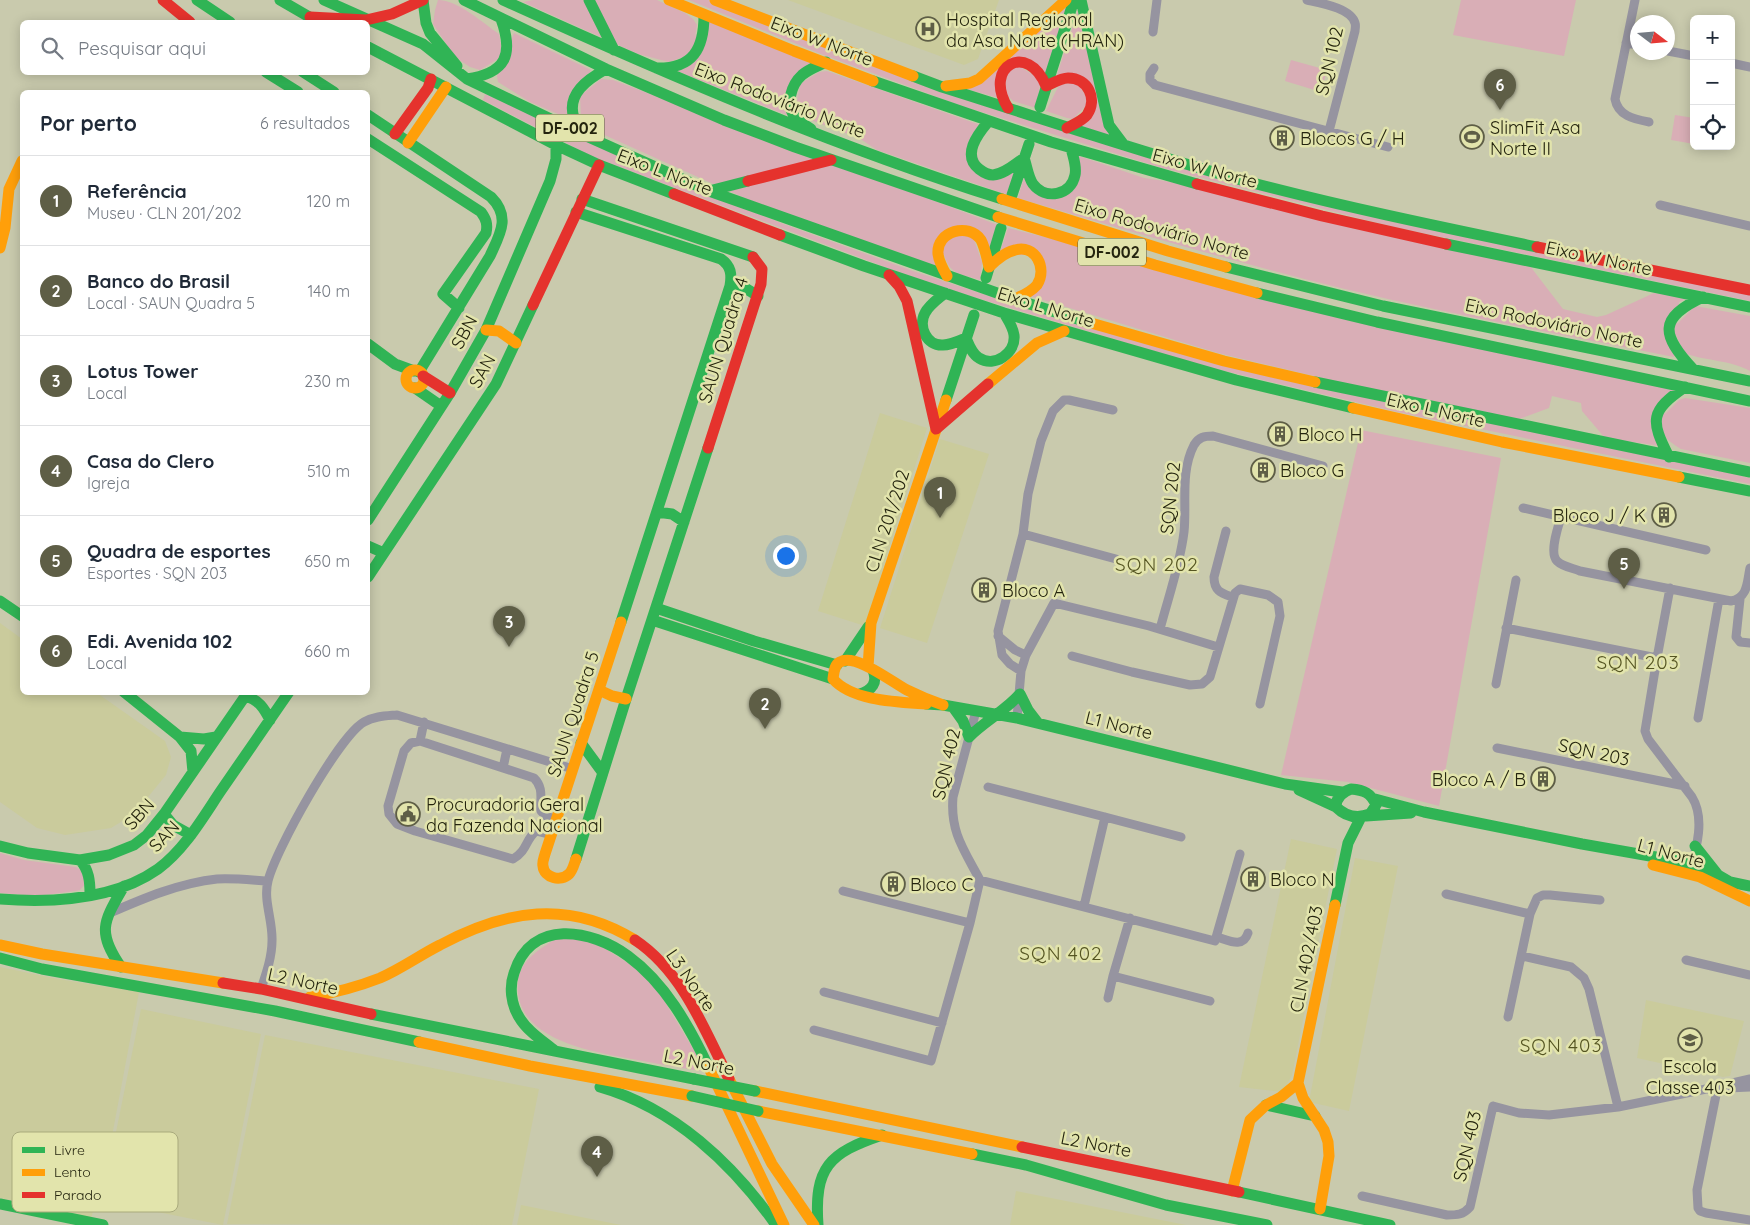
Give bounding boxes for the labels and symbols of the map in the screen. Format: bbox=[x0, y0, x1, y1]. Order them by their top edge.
place label: Hospital Regional da Asa Norte (HRAN) bbox=[946, 8, 1124, 52]
street label: Eixo W Norte bbox=[768, 11, 876, 71]
north arrow bbox=[1630, 15, 1675, 60]
hospital icon: Hospital Regional da Asa Norte (HRAN) bbox=[915, 16, 941, 42]
street label: SQN 102 bbox=[1310, 25, 1348, 97]
street label: Eixo Rodoviário Norte bbox=[691, 57, 869, 143]
pin: 6 bbox=[1484, 69, 1516, 110]
road number: DF-002 bbox=[536, 115, 604, 142]
place label: SlimFit Asa Norte II bbox=[1490, 116, 1581, 160]
sports icon: SlimFit Asa Norte II bbox=[1459, 124, 1485, 150]
building icon: Blocos G / H bbox=[1269, 125, 1295, 151]
place label: Blocos G / H bbox=[1300, 127, 1405, 150]
street label: Eixo L Norte bbox=[614, 143, 716, 201]
street label: Eixo W Norte bbox=[1150, 143, 1260, 193]
street label: Eixo Rodoviário Norte bbox=[1072, 193, 1252, 265]
street label: Eixo W Norte bbox=[1544, 236, 1654, 280]
road number: DF-002 bbox=[1078, 238, 1146, 266]
street label: SAUN Quadra 4 bbox=[693, 274, 753, 406]
street label: Eixo L Norte bbox=[995, 281, 1097, 333]
street label: Eixo Rodoviário Norte bbox=[1463, 293, 1645, 353]
street label: SBN bbox=[446, 311, 482, 353]
street label: SAN bbox=[463, 350, 501, 392]
street label: Eixo L Norte bbox=[1385, 388, 1487, 432]
building icon: Bloco H bbox=[1267, 421, 1293, 447]
place label: Bloco H bbox=[1298, 423, 1363, 446]
building icon: Bloco G bbox=[1250, 457, 1276, 483]
place label: Bloco G bbox=[1280, 459, 1344, 482]
street label: SQN 202 bbox=[1155, 461, 1185, 535]
street label: CLN 201/202 bbox=[860, 467, 914, 575]
pin: 1 bbox=[924, 477, 956, 518]
building icon: Bloco J / K bbox=[1651, 502, 1677, 528]
place label: Bloco J / K bbox=[1553, 504, 1646, 527]
your location bbox=[773, 543, 799, 569]
pin: 5 bbox=[1608, 548, 1640, 589]
district label: SQN 202 bbox=[1115, 552, 1199, 576]
building icon: Bloco A bbox=[971, 577, 997, 603]
place label: Bloco A bbox=[1002, 579, 1066, 602]
pin: 3 bbox=[493, 606, 525, 647]
street label: SAUN Quadra 5 bbox=[542, 648, 604, 780]
district label: SQN 203 bbox=[1596, 650, 1680, 674]
pin: 2 bbox=[749, 688, 781, 729]
street label: L1 Norte bbox=[1083, 706, 1155, 744]
street label: SQN 402 bbox=[927, 726, 965, 802]
street label: SQN 203 bbox=[1556, 733, 1632, 771]
building icon: Bloco A / B bbox=[1530, 766, 1556, 792]
place label: Bloco A / B bbox=[1432, 768, 1526, 791]
street label: SBN bbox=[119, 793, 159, 835]
place label: Procuradoria Geral da Fazenda Nacional bbox=[426, 793, 603, 837]
public building icon: Procuradoria Geral da Fazenda Nacional bbox=[395, 801, 421, 827]
street label: SAN bbox=[144, 815, 184, 857]
street label: L1 Norte bbox=[1635, 833, 1707, 873]
building icon: Bloco N bbox=[1240, 866, 1266, 892]
place label: Bloco N bbox=[1270, 868, 1335, 891]
building icon: Bloco C bbox=[880, 871, 906, 897]
place label: Bloco C bbox=[910, 873, 974, 896]
street label: CLN 402/403 bbox=[1284, 904, 1328, 1014]
district label: SQN 402 bbox=[1019, 941, 1103, 965]
street label: L3 Norte bbox=[661, 944, 721, 1016]
street label: L2 Norte bbox=[266, 962, 340, 1000]
school or university icon: Escola Classe 403 bbox=[1677, 1027, 1703, 1053]
district label: SQN 403 bbox=[1520, 1033, 1602, 1057]
street label: L2 Norte bbox=[662, 1044, 736, 1080]
place label: Escola Classe 403 bbox=[1646, 1055, 1734, 1099]
street label: SQN 403 bbox=[1448, 1108, 1486, 1184]
street label: L2 Norte bbox=[1059, 1126, 1133, 1162]
legend bbox=[12, 1132, 178, 1212]
pin: 4 bbox=[581, 1136, 613, 1177]
text: Livre bbox=[54, 1141, 85, 1159]
text: Lento bbox=[54, 1163, 91, 1181]
text: Parado bbox=[54, 1186, 101, 1204]

